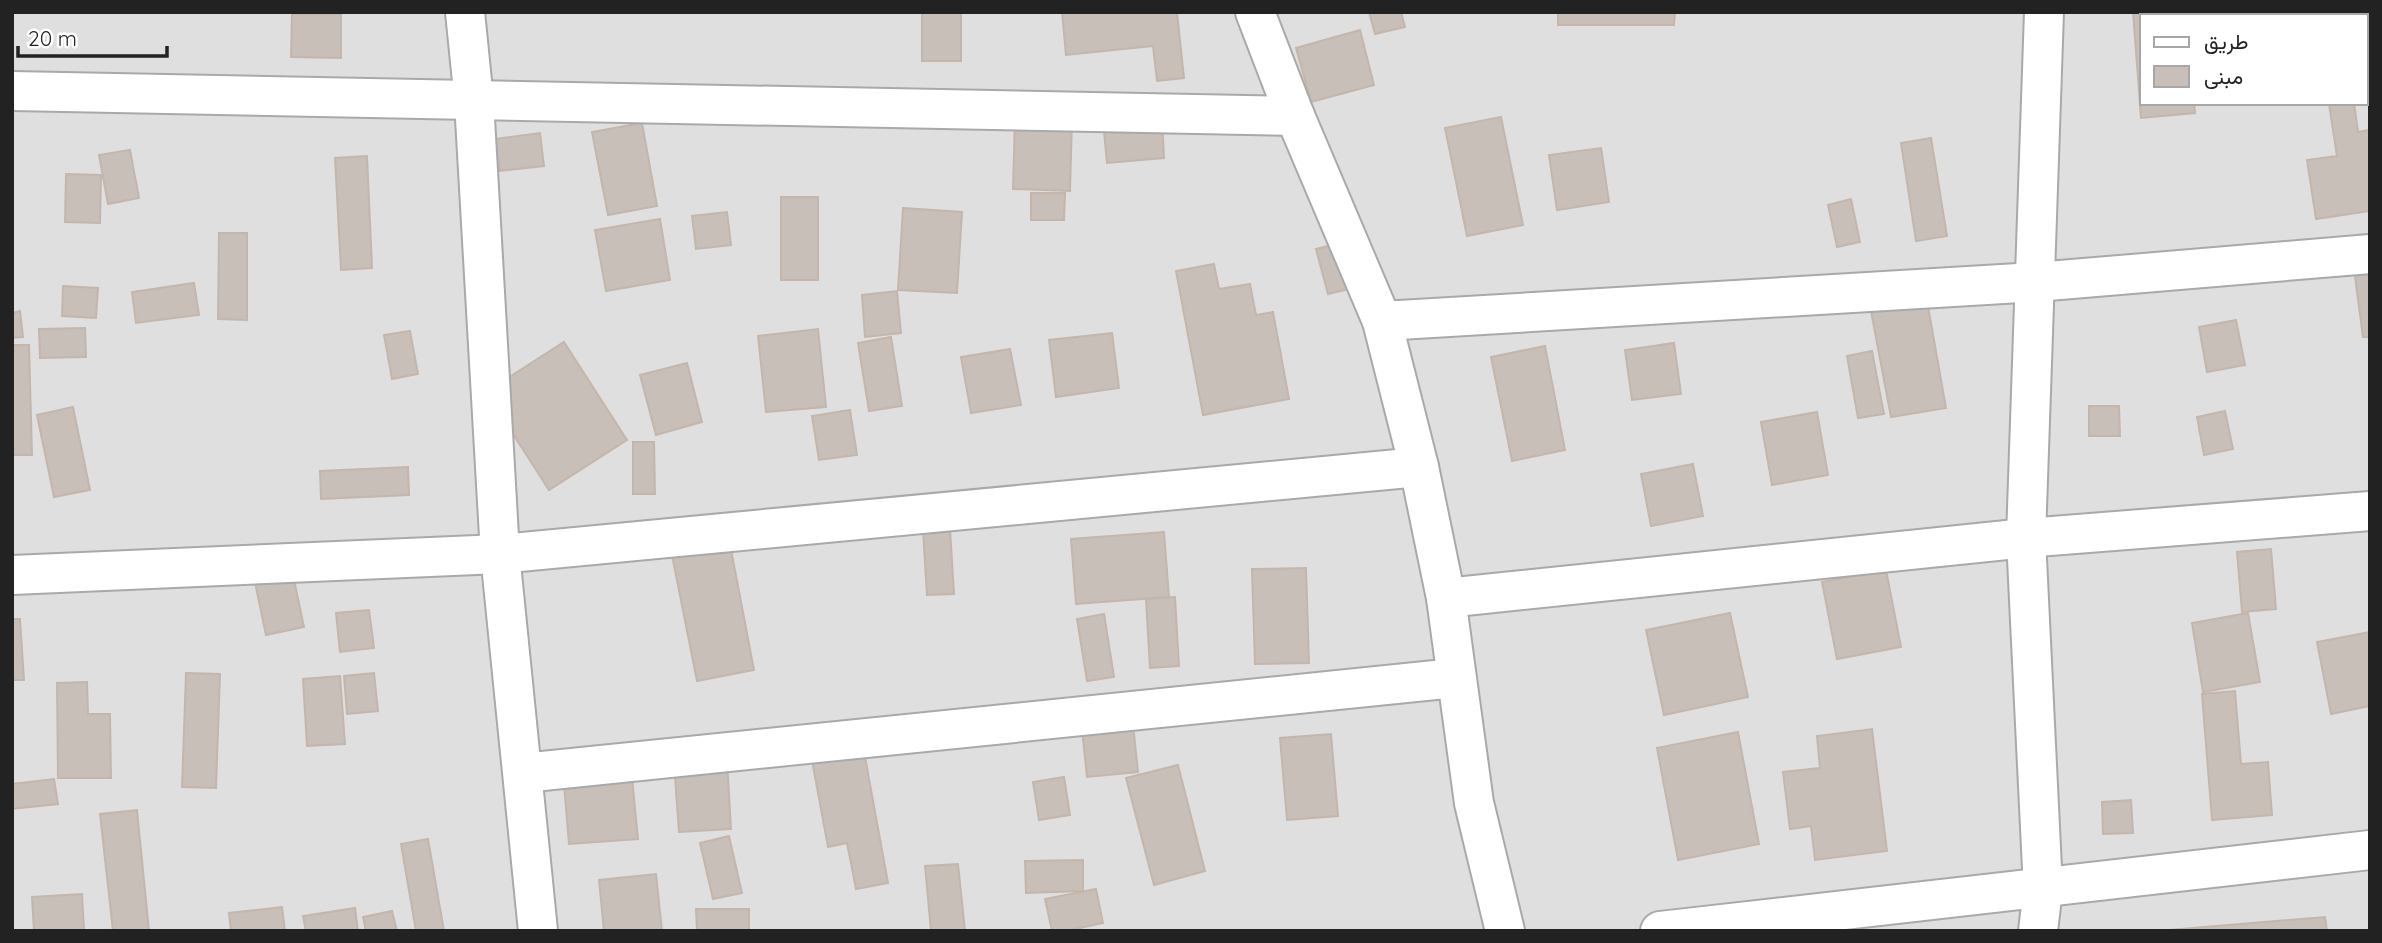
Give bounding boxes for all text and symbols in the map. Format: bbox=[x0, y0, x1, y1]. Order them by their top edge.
scale bar bbox=[18, 14, 166, 58]
legend bbox=[2140, 14, 2368, 105]
text: 20 m bbox=[28, 25, 77, 51]
text: طريق bbox=[2204, 28, 2249, 55]
text: مبنى bbox=[2204, 63, 2243, 89]

